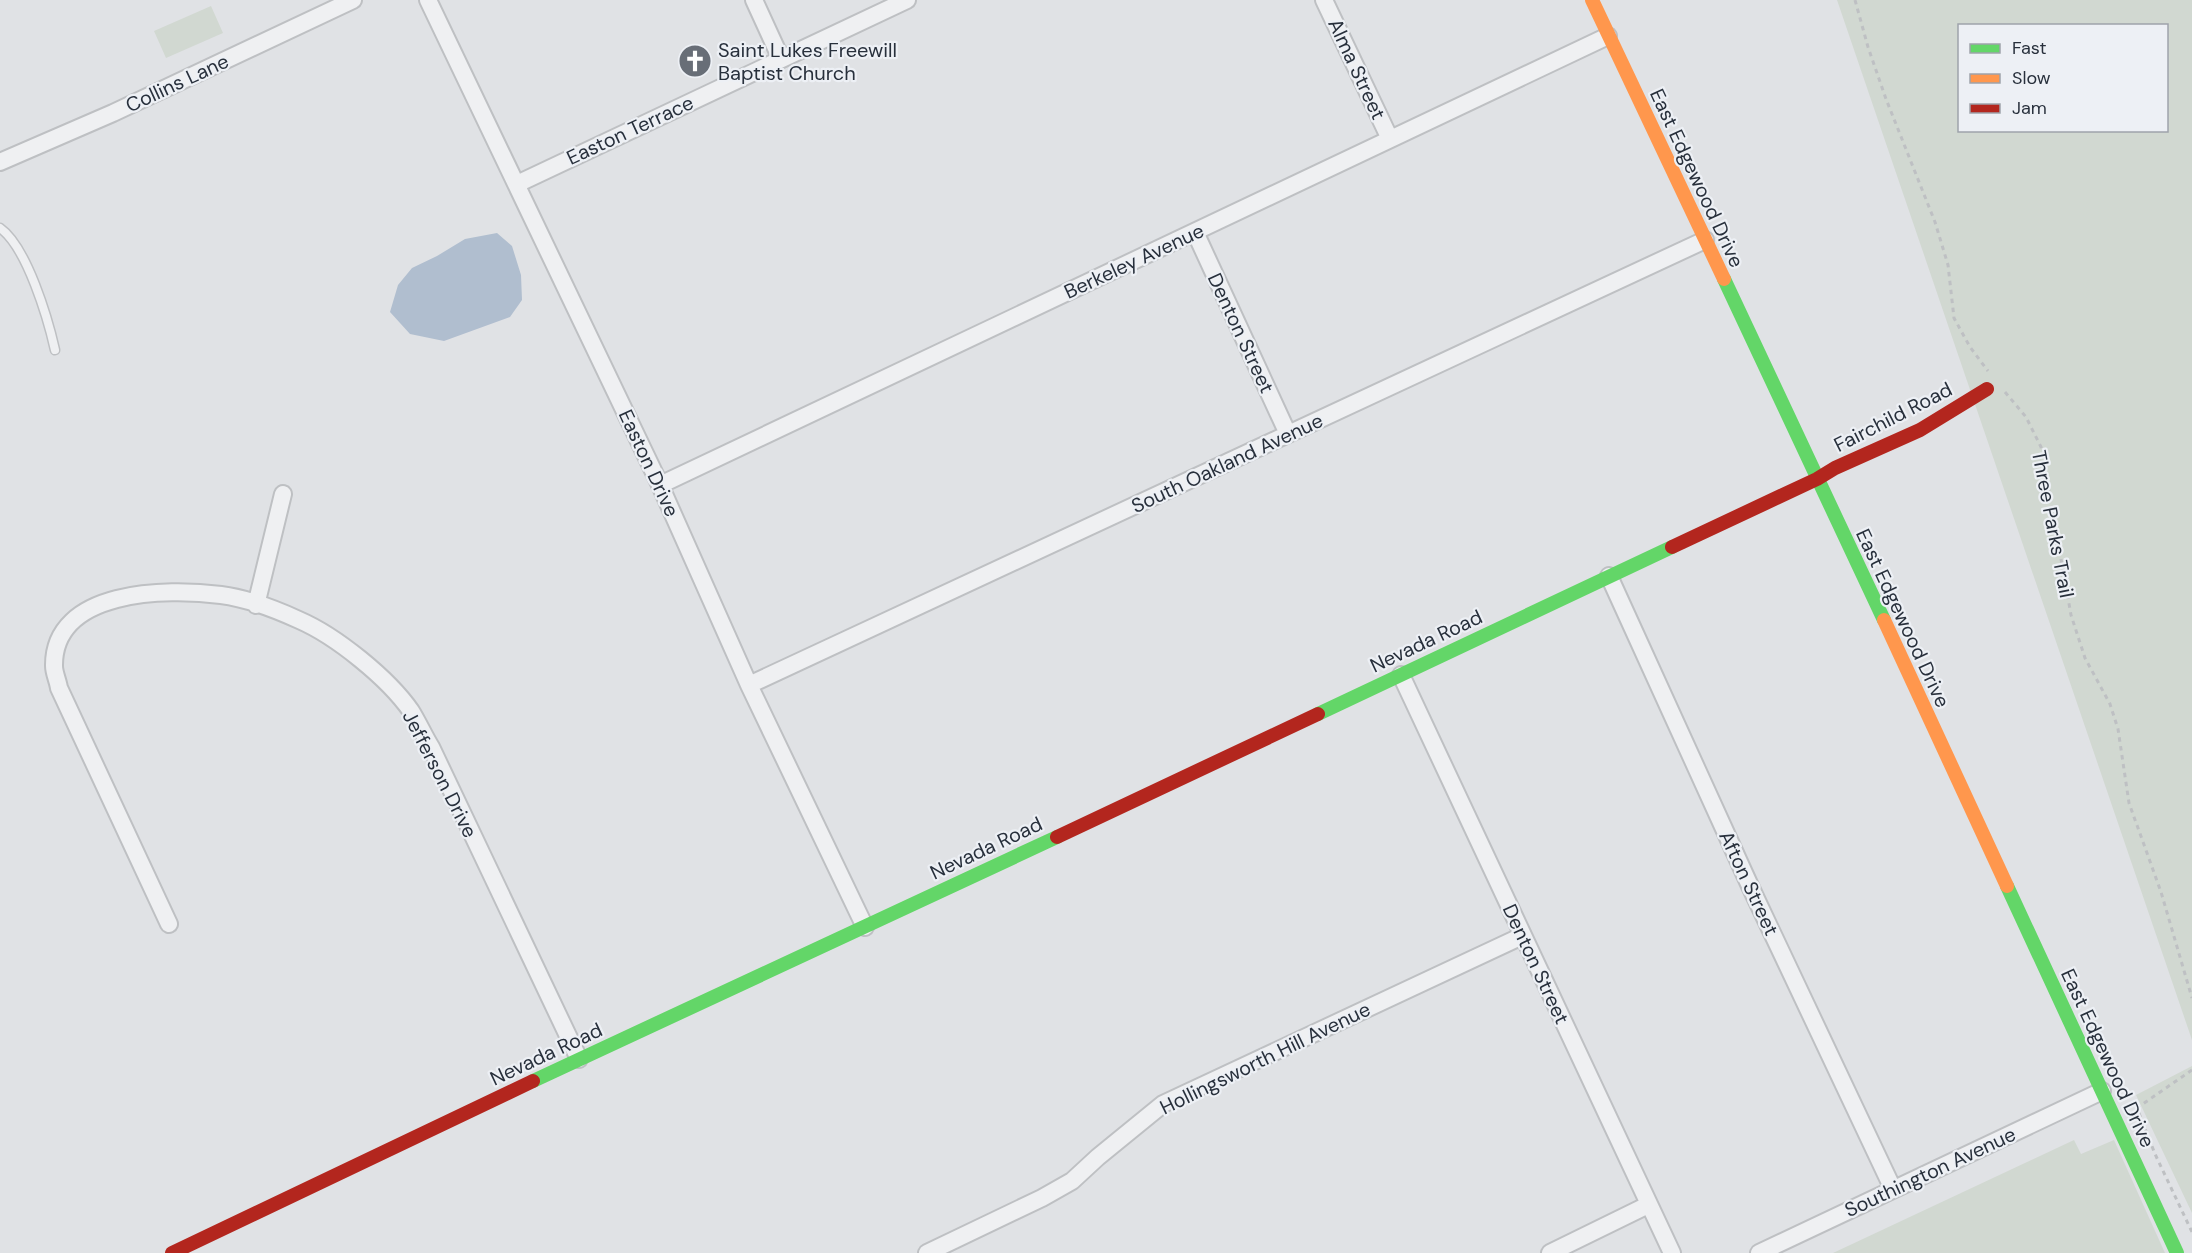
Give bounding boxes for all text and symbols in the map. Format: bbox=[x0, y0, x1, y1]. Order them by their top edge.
street label: Alma Street bbox=[1322, 14, 1392, 124]
legend bbox=[1958, 24, 2168, 132]
text: Fast bbox=[2012, 36, 2047, 60]
place label: Saint Lukes Freewill Baptist Church bbox=[718, 37, 897, 86]
church icon: Saint Lukes Freewill Baptist Church bbox=[677, 43, 713, 79]
street label: Collins Lane bbox=[121, 48, 233, 118]
text: Slow bbox=[2012, 66, 2051, 90]
street label: East Edgewood Drive bbox=[1644, 84, 1750, 272]
street label: Easton Terrace bbox=[562, 89, 698, 171]
text: Jam bbox=[2012, 96, 2047, 120]
street label: Berkeley Avenue bbox=[1060, 217, 1208, 305]
street label: Denton Street bbox=[1202, 269, 1280, 397]
street label: Fairchild Road bbox=[1829, 376, 1957, 458]
street label: Easton Drive bbox=[613, 405, 685, 521]
street label: South Oakland Avenue bbox=[1127, 407, 1327, 519]
street label: Three Parks Trail bbox=[2026, 448, 2080, 600]
street label: East Edgewood Drive bbox=[1850, 524, 1956, 712]
street label: Nevada Road bbox=[1366, 604, 1486, 678]
street label: Jefferson Drive bbox=[397, 706, 483, 842]
street label: Nevada Road bbox=[926, 811, 1046, 885]
street label: Afton Street bbox=[1713, 826, 1785, 940]
street label: Denton Street bbox=[1497, 900, 1575, 1028]
street label: East Edgewood Drive bbox=[2055, 964, 2161, 1152]
street label: Hollingsworth Hill Avenue bbox=[1156, 996, 1374, 1120]
street label: Nevada Road bbox=[486, 1017, 606, 1091]
street label: Southington Avenue bbox=[1840, 1121, 2020, 1223]

